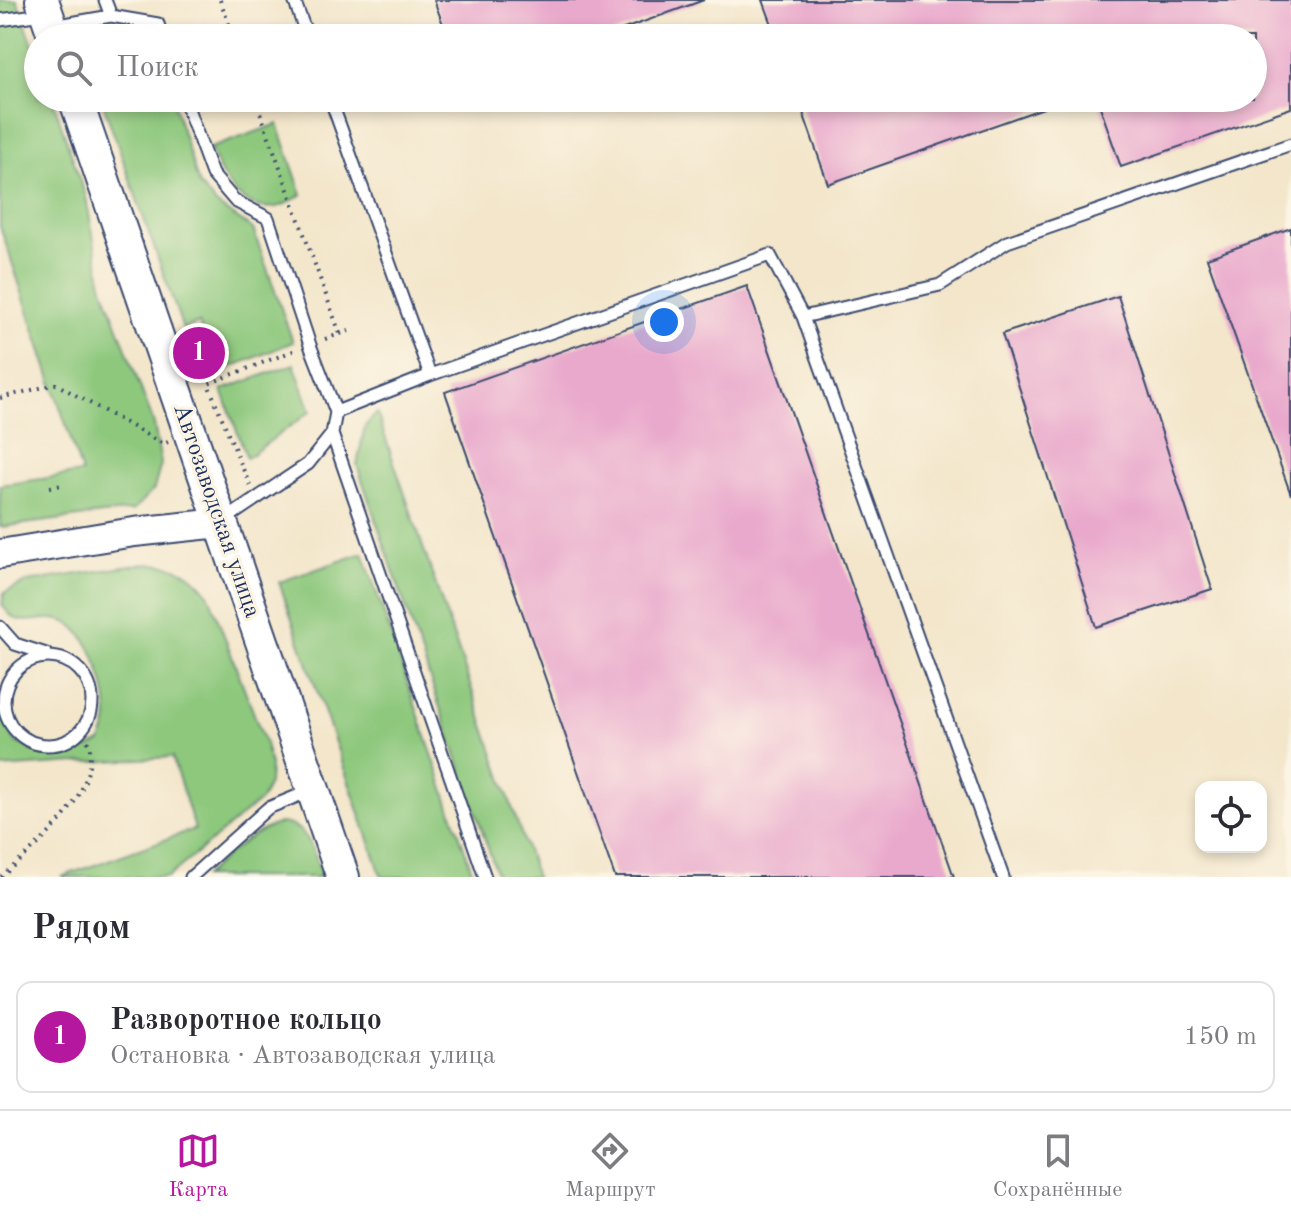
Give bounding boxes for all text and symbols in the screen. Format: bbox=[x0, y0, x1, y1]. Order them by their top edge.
search box bbox=[24, 24, 1267, 112]
icon: search bbox=[52, 46, 96, 90]
text: Поиск bbox=[116, 53, 199, 83]
your location bbox=[644, 302, 684, 342]
pin: 1 bbox=[173, 323, 225, 383]
street label: Автозаводская улица bbox=[168, 401, 264, 621]
map controls bbox=[1195, 781, 1267, 853]
button: locate bbox=[1195, 781, 1267, 853]
text: Рядом bbox=[32, 912, 131, 946]
text: Разворотное кольцо bbox=[110, 1006, 382, 1036]
text: 1 bbox=[52, 1024, 68, 1050]
text: 150 m bbox=[1184, 1024, 1257, 1050]
text: Остановка · Автозаводская улица bbox=[110, 1043, 496, 1069]
tab: Карта bbox=[169, 1129, 228, 1204]
tab: Маршрут bbox=[565, 1129, 656, 1204]
tab: Сохранённые bbox=[993, 1129, 1122, 1204]

